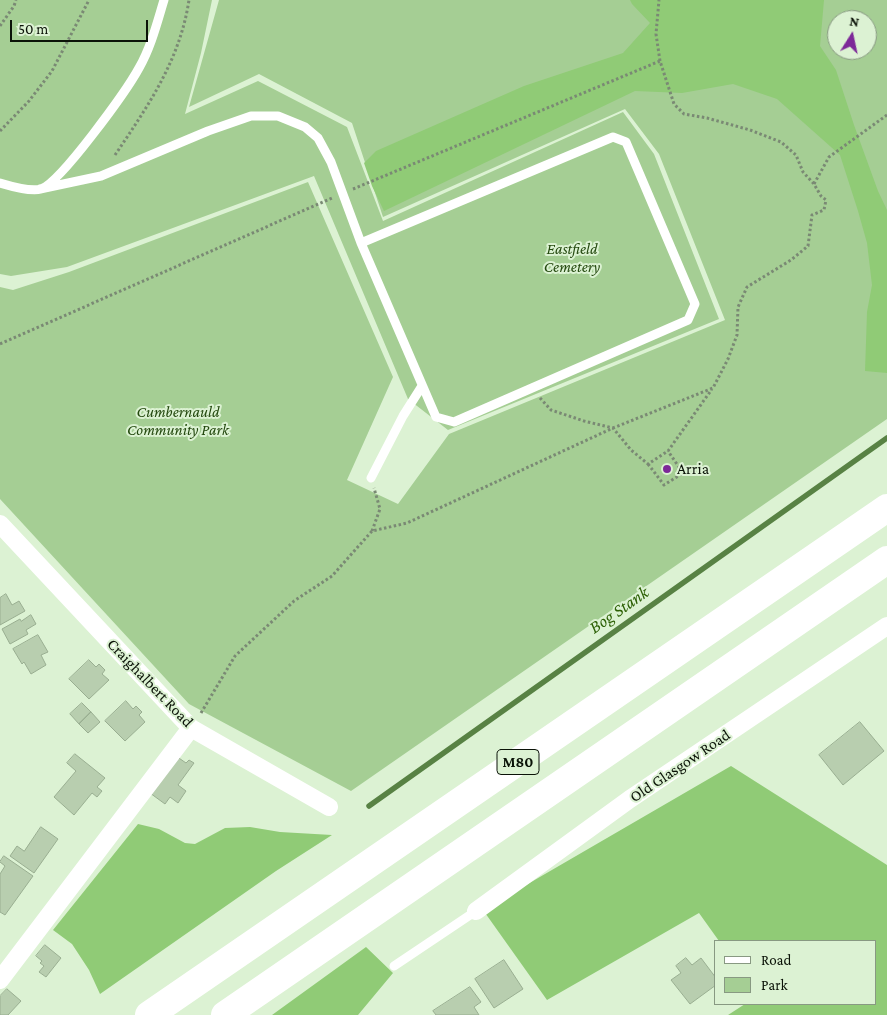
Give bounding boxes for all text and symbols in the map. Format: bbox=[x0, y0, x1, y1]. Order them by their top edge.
scale bar bbox=[12, 10, 150, 42]
north arrow bbox=[827, 10, 877, 60]
text: N bbox=[848, 13, 861, 30]
text: 50 m bbox=[18, 21, 48, 37]
park label: Eastfield Cemetery bbox=[544, 239, 600, 277]
park label: Cumbernauld Community Park bbox=[127, 402, 229, 440]
place label: Arria bbox=[677, 459, 709, 479]
marker: Arria bbox=[661, 463, 673, 475]
water label: Bog Stank bbox=[585, 582, 653, 638]
street label: Craighalbert Road bbox=[103, 635, 197, 731]
street label: Old Glasgow Road bbox=[626, 725, 734, 807]
road number: M80 bbox=[497, 750, 539, 774]
legend bbox=[714, 940, 877, 1005]
text: Road bbox=[761, 952, 791, 968]
text: Park bbox=[761, 977, 788, 993]

